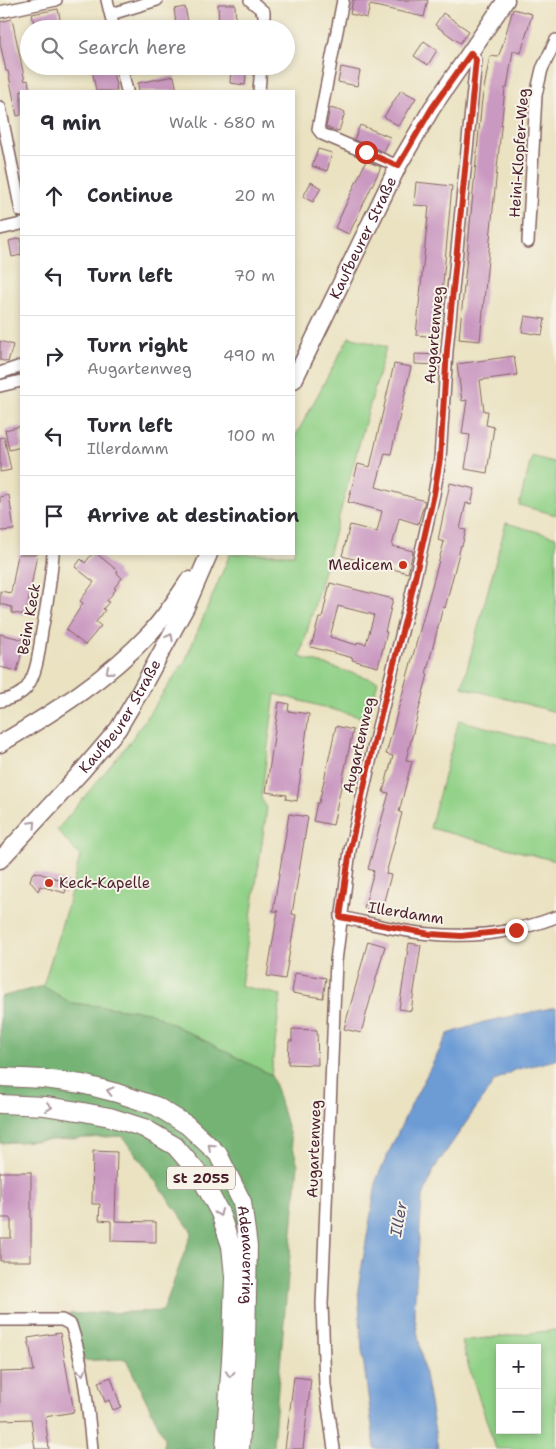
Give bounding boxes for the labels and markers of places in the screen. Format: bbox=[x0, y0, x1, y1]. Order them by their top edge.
place label: Medicem bbox=[328, 555, 393, 575]
marker: Medicem bbox=[397, 559, 409, 571]
place label: Keck-Kapelle bbox=[59, 873, 150, 893]
marker: Keck-Kapelle bbox=[43, 877, 55, 889]

